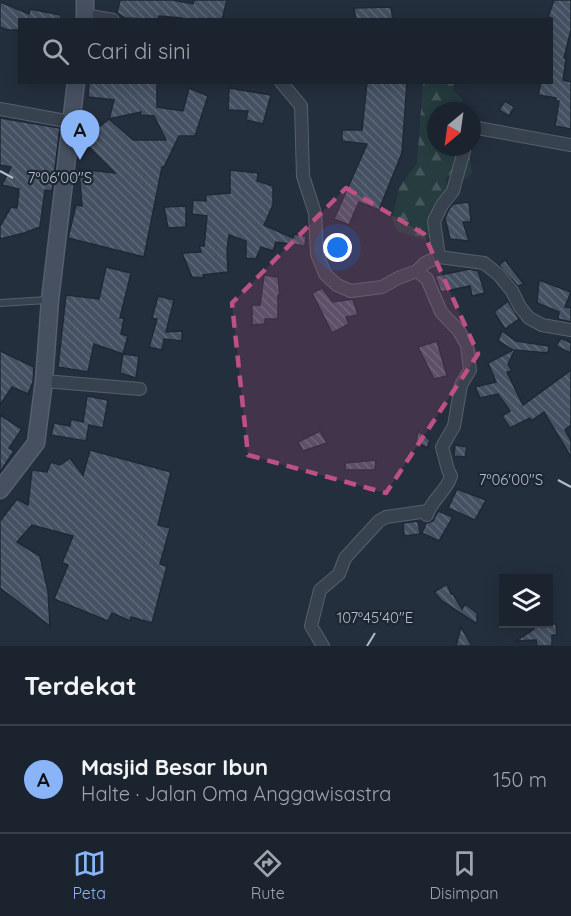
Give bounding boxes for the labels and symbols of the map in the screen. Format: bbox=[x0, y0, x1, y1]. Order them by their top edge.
north arrow bbox=[427, 102, 481, 156]
pin: A bbox=[60, 110, 100, 160]
text: 7°06'00"S bbox=[28, 168, 92, 187]
your location bbox=[323, 233, 352, 262]
text: 7°06'00"S bbox=[479, 470, 543, 489]
text: 107°45'40"E bbox=[337, 608, 413, 627]

